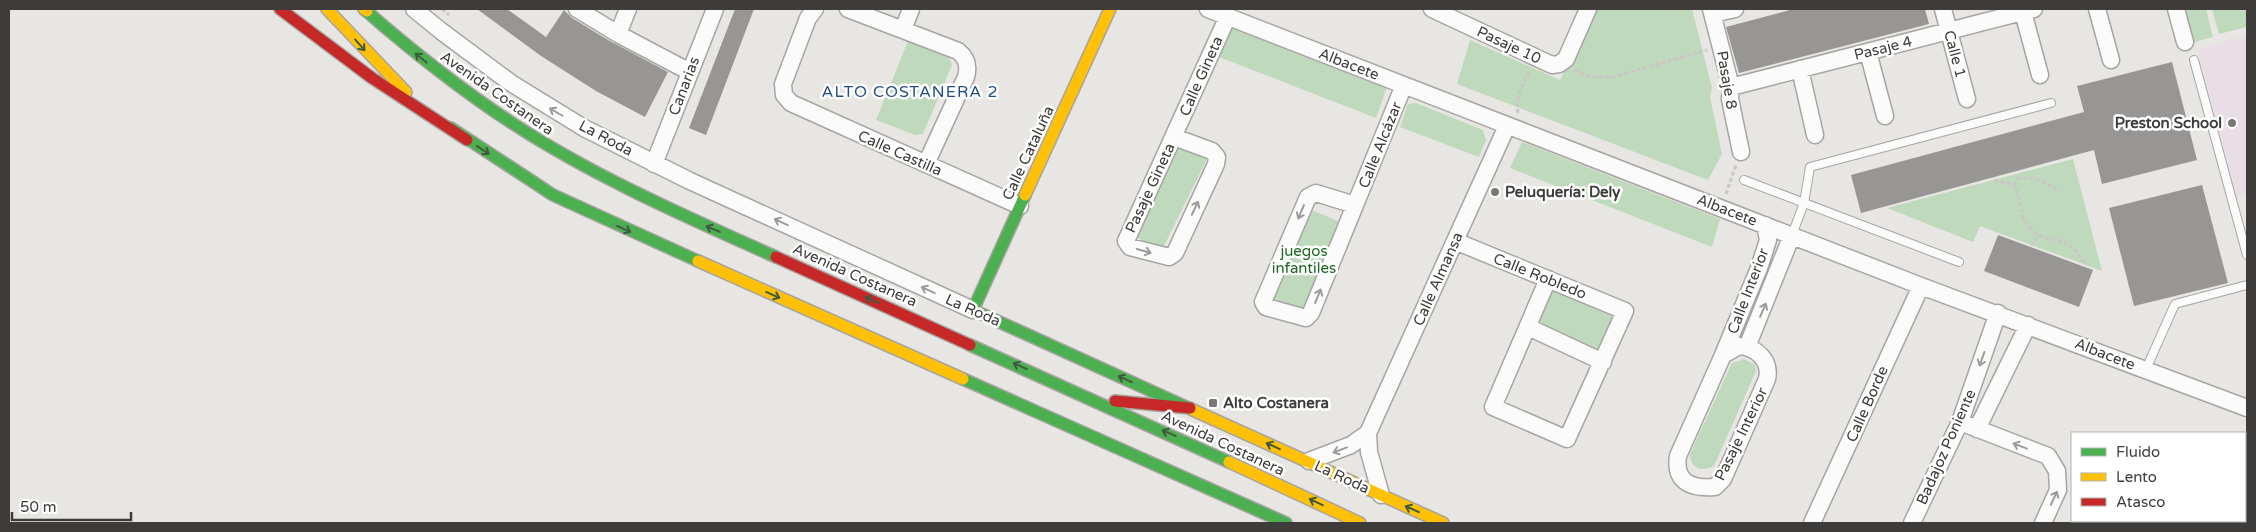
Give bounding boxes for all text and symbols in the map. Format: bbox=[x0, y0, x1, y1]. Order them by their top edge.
street label: Pasaje 10 bbox=[1474, 22, 1544, 68]
street label: Calle 1 bbox=[1940, 28, 1970, 80]
street label: Pasaje 4 bbox=[1852, 32, 1914, 64]
street label: Calle Gineta bbox=[1175, 33, 1227, 119]
one-way arrow bbox=[354, 38, 366, 51]
street label: Albacete bbox=[1316, 44, 1382, 84]
street label: Avenida Costanera bbox=[437, 47, 557, 139]
street label: Pasaje 8 bbox=[1713, 49, 1741, 111]
one-way arrow bbox=[415, 52, 428, 63]
street label: Canarias bbox=[665, 54, 703, 118]
district label: ALTO COSTANERA 2 bbox=[822, 82, 998, 102]
street label: Calle Alcázar bbox=[1354, 99, 1406, 191]
street label: Calle Cataluña bbox=[998, 103, 1058, 203]
one-way arrow bbox=[550, 106, 564, 116]
place label: Preston School bbox=[2115, 114, 2222, 132]
street label: La Roda bbox=[576, 116, 636, 160]
marker: Preston School bbox=[2226, 117, 2238, 129]
street label: Calle Castilla bbox=[855, 126, 945, 180]
street label: Pasaje Gineta bbox=[1121, 140, 1179, 236]
one-way arrow bbox=[475, 145, 489, 155]
place label: Peluquería: Dely bbox=[1505, 183, 1620, 202]
marker: Peluquería: Dely bbox=[1489, 186, 1501, 198]
street label: Albacete bbox=[1694, 190, 1760, 230]
one-way arrow bbox=[1191, 201, 1201, 216]
one-way arrow bbox=[1296, 204, 1306, 219]
one-way arrow bbox=[774, 217, 789, 226]
one-way arrow bbox=[706, 223, 721, 233]
one-way arrow bbox=[616, 225, 631, 234]
street label: Calle Almansa bbox=[1409, 229, 1467, 329]
street label: Avenida Costanera bbox=[790, 240, 920, 310]
park label: juegos infantiles bbox=[1272, 242, 1336, 277]
street label: Calle Interior bbox=[1723, 245, 1773, 336]
one-way arrow bbox=[1135, 246, 1151, 256]
street label: Calle Robledo bbox=[1491, 249, 1589, 303]
one-way arrow bbox=[921, 284, 936, 294]
one-way arrow bbox=[1314, 289, 1323, 304]
street label: La Roda bbox=[943, 290, 1003, 330]
one-way arrow bbox=[765, 291, 780, 301]
one-way arrow bbox=[865, 294, 880, 304]
one-way arrow bbox=[1758, 303, 1768, 318]
street label: Albacete bbox=[2072, 334, 2138, 374]
one-way arrow bbox=[1977, 351, 1986, 367]
one-way arrow bbox=[1013, 361, 1028, 371]
street label: Calle Borde bbox=[1842, 363, 1892, 445]
one-way arrow bbox=[1118, 373, 1133, 383]
street label: Pasaje Interior bbox=[1711, 384, 1771, 484]
street label: Badajoz Poniente bbox=[1912, 386, 1980, 508]
place label: Alto Costanera bbox=[1223, 394, 1329, 412]
marker: Alto Costanera bbox=[1207, 397, 1219, 409]
street label: Avenida Costanera bbox=[1158, 407, 1288, 479]
one-way arrow bbox=[1162, 428, 1177, 438]
legend bbox=[2071, 432, 2246, 522]
one-way arrow bbox=[1266, 440, 1281, 450]
one-way arrow bbox=[2013, 441, 2029, 450]
text: Fluido bbox=[2116, 443, 2160, 461]
one-way arrow bbox=[1333, 445, 1348, 455]
street label: La Roda bbox=[1312, 456, 1372, 498]
text: Lento bbox=[2116, 468, 2157, 486]
scale bar bbox=[12, 490, 131, 522]
one-way arrow bbox=[2050, 491, 2060, 506]
text: Atasco bbox=[2116, 493, 2165, 511]
one-way arrow bbox=[1309, 497, 1324, 507]
text: 50 m bbox=[20, 498, 57, 516]
one-way arrow bbox=[1405, 504, 1420, 514]

